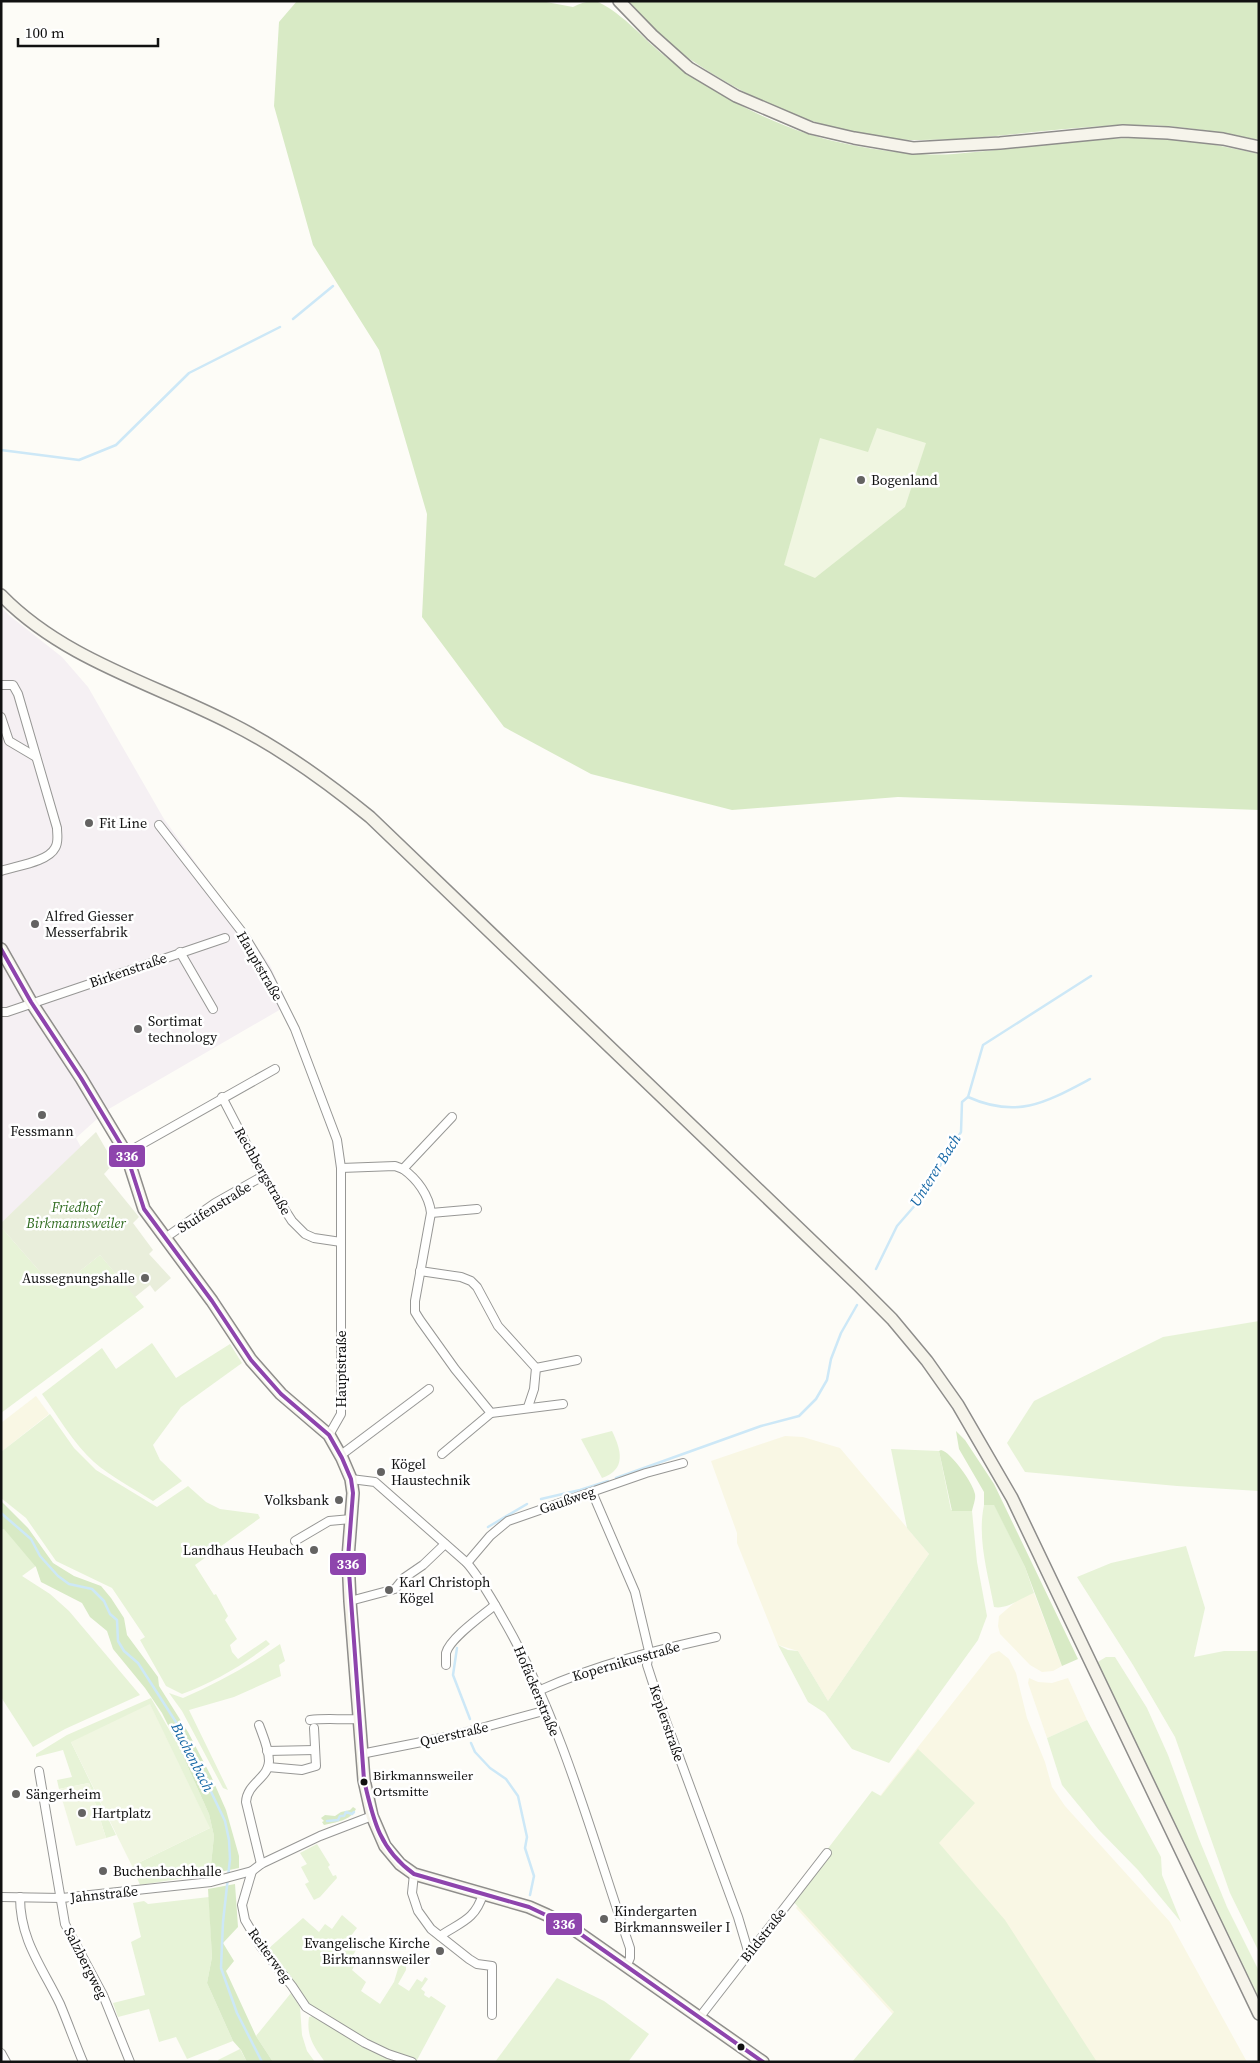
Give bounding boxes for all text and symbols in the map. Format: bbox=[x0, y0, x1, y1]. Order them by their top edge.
scale bar bbox=[18, 15, 158, 47]
text: 100 m bbox=[25, 22, 65, 43]
place label: Bogenland bbox=[871, 470, 938, 490]
marker: Bogenland bbox=[855, 474, 867, 486]
place label: Fit Line bbox=[99, 813, 147, 833]
marker: Fit Line bbox=[83, 817, 95, 829]
place label: Alfred Giesser Messerfabrik bbox=[45, 906, 134, 942]
marker: Alfred Giesser Messerfabrik bbox=[29, 918, 41, 930]
street label: Hauptstraße bbox=[232, 927, 288, 1005]
street label: Birkenstraße bbox=[87, 947, 169, 993]
place label: Sortimat technology bbox=[148, 1011, 218, 1047]
marker: Sortimat technology bbox=[132, 1023, 144, 1035]
marker: Fessmann bbox=[36, 1109, 48, 1121]
place label: Fessmann bbox=[10, 1121, 74, 1141]
street label: Rechbergstraße bbox=[230, 1123, 296, 1219]
water label: Unterer Bach bbox=[904, 1130, 966, 1210]
line badge: 336 bbox=[108, 1144, 146, 1168]
text: 336 bbox=[116, 1146, 139, 1166]
street label: Stuifenstraße bbox=[173, 1176, 255, 1238]
park label: Friedhof Birkmannsweiler bbox=[25, 1197, 126, 1233]
place label: Aussegnungshalle bbox=[22, 1268, 135, 1288]
marker: Aussegnungshalle bbox=[139, 1272, 151, 1284]
street label: Hauptstraße bbox=[331, 1330, 351, 1408]
place label: Kögel Haustechnik bbox=[391, 1454, 471, 1490]
marker: Kögel Haustechnik bbox=[375, 1466, 387, 1478]
street label: Gaußweg bbox=[537, 1481, 597, 1519]
place label: Volksbank bbox=[264, 1490, 329, 1510]
marker: Volksbank bbox=[333, 1494, 345, 1506]
place label: Landhaus Heubach bbox=[183, 1540, 304, 1560]
marker: Landhaus Heubach bbox=[308, 1544, 320, 1556]
line badge: 336 bbox=[329, 1552, 367, 1576]
text: 336 bbox=[337, 1554, 360, 1574]
place label: Karl Christoph Kögel bbox=[399, 1572, 490, 1608]
marker: Karl Christoph Kögel bbox=[383, 1584, 395, 1596]
street label: Kopernikusstraße bbox=[570, 1636, 682, 1686]
street label: Hofäckerstraße bbox=[509, 1643, 565, 1739]
street label: Keplerstraße bbox=[645, 1682, 689, 1764]
street label: Querstraße bbox=[418, 1716, 490, 1752]
water label: Buchenbach bbox=[166, 1718, 219, 1795]
place label: Birkmannsweiler Ortsmitte bbox=[373, 1767, 474, 1800]
marker: Birkmannsweiler Ortsmitte bbox=[359, 1777, 369, 1787]
place label: Sängerheim bbox=[26, 1784, 101, 1804]
marker: Sängerheim bbox=[10, 1788, 22, 1800]
place label: Hartplatz bbox=[92, 1803, 151, 1823]
marker: Hartplatz bbox=[76, 1807, 88, 1819]
place label: Buchenbachhalle bbox=[113, 1861, 222, 1881]
marker: Buchenbachhalle bbox=[97, 1865, 109, 1877]
street label: Jahnstraße bbox=[68, 1881, 139, 1908]
place label: Kindergarten Birkmannsweiler I bbox=[614, 1901, 731, 1937]
street label: Bildstraße bbox=[735, 1904, 791, 1966]
line badge: 336 bbox=[545, 1912, 583, 1936]
marker: Kindergarten Birkmannsweiler I bbox=[598, 1913, 610, 1925]
text: 336 bbox=[553, 1914, 576, 1934]
street label: Salzbergweg bbox=[59, 1924, 113, 2002]
street label: Reiterweg bbox=[243, 1924, 297, 1986]
place label: Evangelische Kirche Birkmannsweiler bbox=[304, 1933, 430, 1969]
marker: Evangelische Kirche Birkmannsweiler bbox=[434, 1945, 446, 1957]
unlabelled marker bbox=[736, 2042, 746, 2052]

